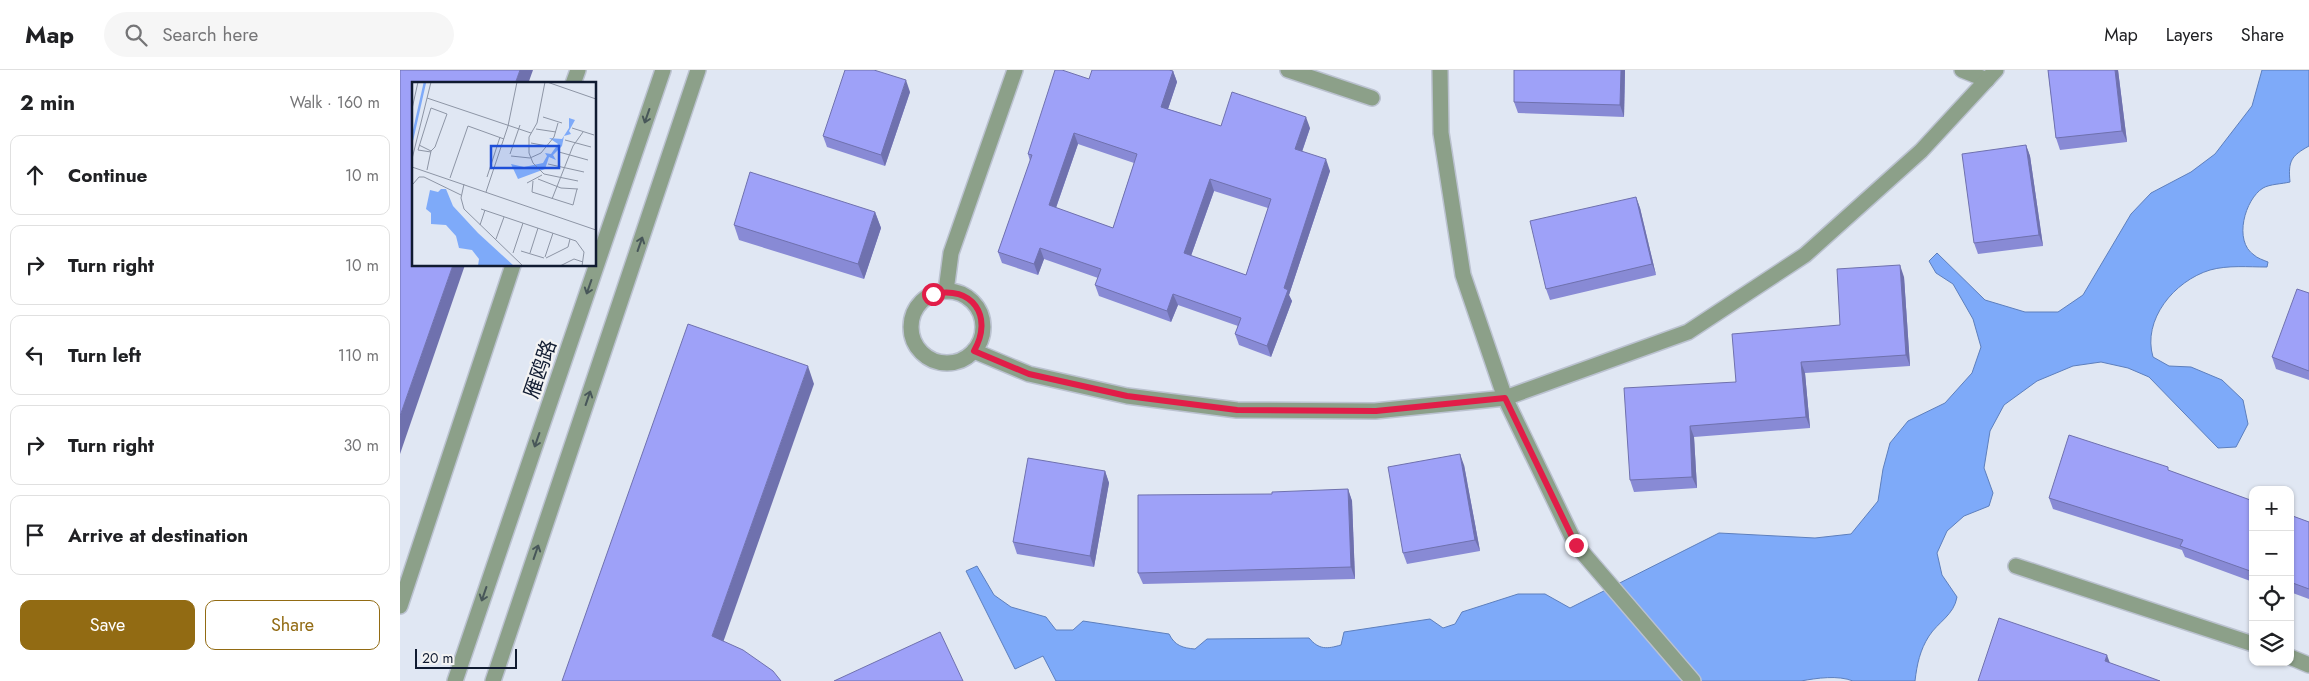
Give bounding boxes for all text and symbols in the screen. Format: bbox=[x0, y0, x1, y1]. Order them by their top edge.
search box bbox=[104, 12, 454, 57]
text: Map bbox=[25, 17, 74, 52]
icon: search bbox=[122, 21, 150, 49]
text: Search here bbox=[162, 21, 258, 48]
text: Map bbox=[2104, 22, 2138, 48]
text: Layers bbox=[2166, 22, 2213, 48]
text: Share bbox=[2241, 22, 2284, 48]
inset map bbox=[412, 82, 596, 266]
text: 2 min bbox=[20, 88, 75, 118]
text: Walk · 160 m bbox=[290, 91, 380, 114]
one-way arrow bbox=[642, 108, 651, 123]
icon: ahead bbox=[21, 161, 49, 189]
text: Continue bbox=[68, 162, 147, 189]
text: 10 m bbox=[345, 164, 379, 187]
one-way arrow bbox=[636, 237, 645, 252]
icon: right bbox=[21, 251, 49, 279]
text: Turn right bbox=[68, 252, 154, 279]
text: 10 m bbox=[345, 254, 379, 277]
one-way arrow bbox=[584, 278, 593, 294]
route start bbox=[922, 283, 945, 306]
street label: 雁鸥路 bbox=[517, 336, 564, 402]
icon: left bbox=[21, 341, 49, 369]
text: Turn left bbox=[68, 342, 141, 369]
text: 110 m bbox=[338, 344, 379, 367]
one-way arrow bbox=[584, 391, 593, 406]
icon: right bbox=[21, 431, 49, 459]
text: Turn right bbox=[68, 432, 154, 459]
one-way arrow bbox=[531, 432, 541, 448]
text: 30 m bbox=[343, 434, 379, 457]
map controls bbox=[2249, 486, 2294, 666]
button: + bbox=[2249, 486, 2294, 531]
icon: arrive bbox=[21, 521, 49, 549]
text: Arrive at destination bbox=[68, 522, 248, 549]
button: − bbox=[2249, 531, 2294, 576]
route end bbox=[1565, 534, 1588, 557]
one-way arrow bbox=[532, 544, 542, 560]
button: locate bbox=[2249, 576, 2294, 621]
one-way arrow bbox=[479, 586, 488, 601]
button: Save bbox=[20, 600, 195, 650]
button: Share bbox=[205, 600, 380, 650]
button: layers bbox=[2249, 621, 2294, 666]
scale bar bbox=[415, 646, 518, 669]
text: 20 m bbox=[422, 648, 454, 668]

